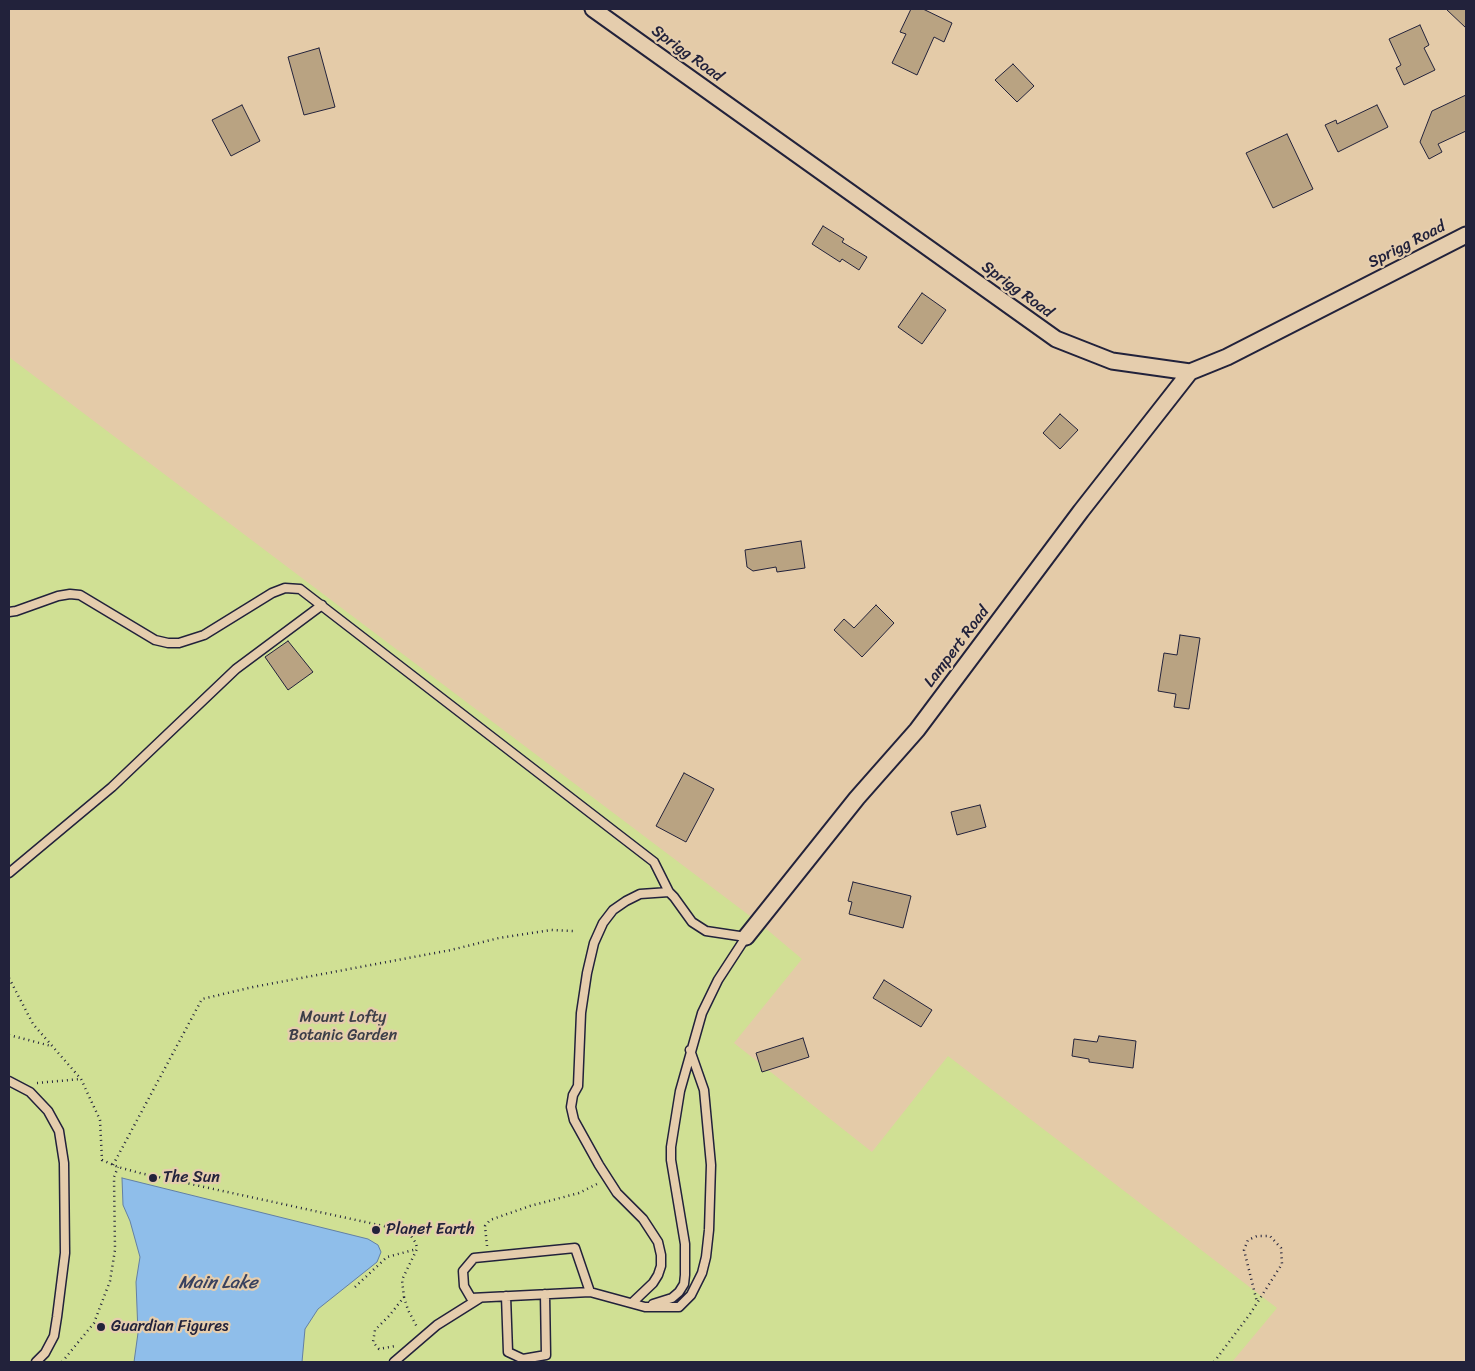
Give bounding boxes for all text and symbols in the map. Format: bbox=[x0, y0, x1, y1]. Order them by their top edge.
street label: Sprigg Road bbox=[647, 22, 727, 86]
street label: Sprigg Road bbox=[1365, 217, 1449, 273]
street label: Sprigg Road bbox=[977, 258, 1057, 322]
street label: Lampert Road bbox=[920, 603, 994, 691]
park label: Mount Lofty Botanic Garden bbox=[289, 1008, 397, 1046]
place label: The Sun bbox=[163, 1168, 220, 1188]
marker: The Sun bbox=[147, 1172, 159, 1184]
place label: Planet Earth bbox=[386, 1220, 475, 1240]
marker: Planet Earth bbox=[370, 1224, 382, 1236]
water label: Main Lake bbox=[178, 1272, 258, 1294]
place label: Guardian Figures bbox=[111, 1317, 228, 1337]
marker: Guardian Figures bbox=[95, 1321, 107, 1333]

